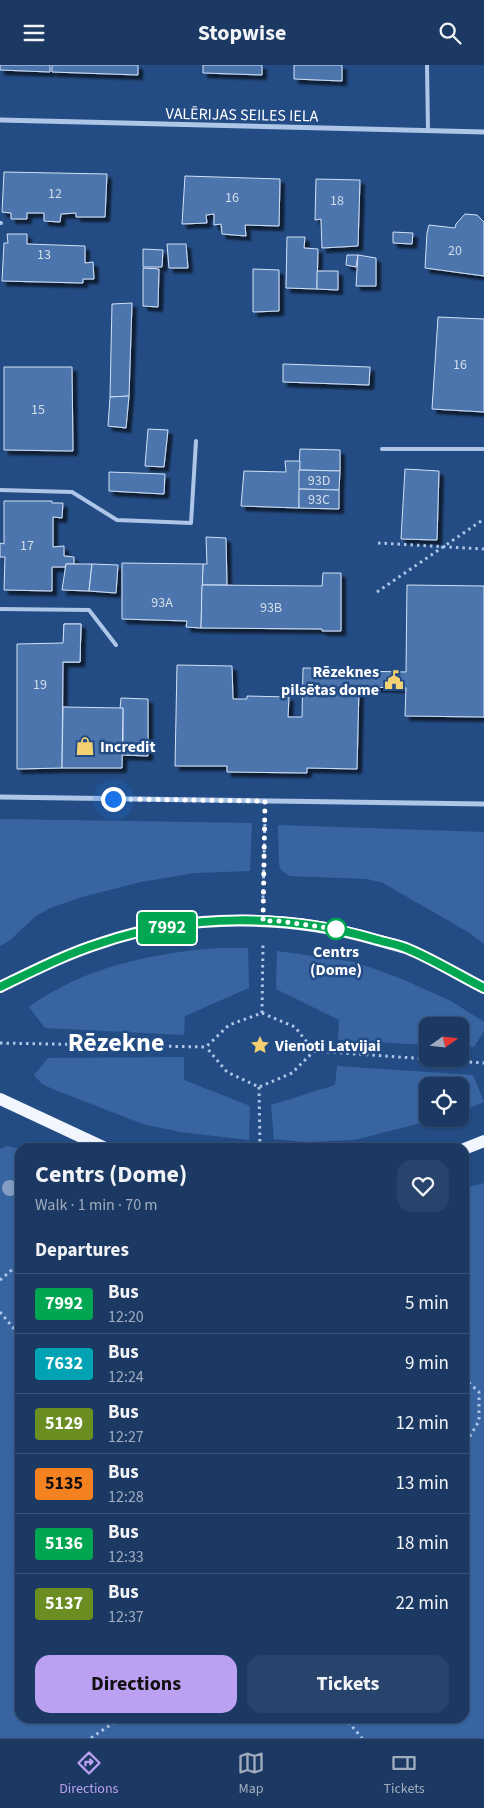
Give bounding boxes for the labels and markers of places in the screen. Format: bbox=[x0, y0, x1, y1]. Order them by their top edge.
place label: Rēzeknes pilsētas dome bbox=[281, 661, 379, 701]
public building icon: Rēzeknes pilsētas dome bbox=[383, 669, 405, 691]
shop icon: Incredit bbox=[74, 735, 96, 757]
place label: Incredit bbox=[100, 736, 156, 758]
marker: Centrs (Dome) bbox=[325, 918, 347, 940]
place label: Centrs (Dome) bbox=[310, 941, 362, 981]
place icon: Vienoti Latvijai bbox=[249, 1034, 271, 1056]
place label: Vienoti Latvijai bbox=[274, 1035, 381, 1057]

